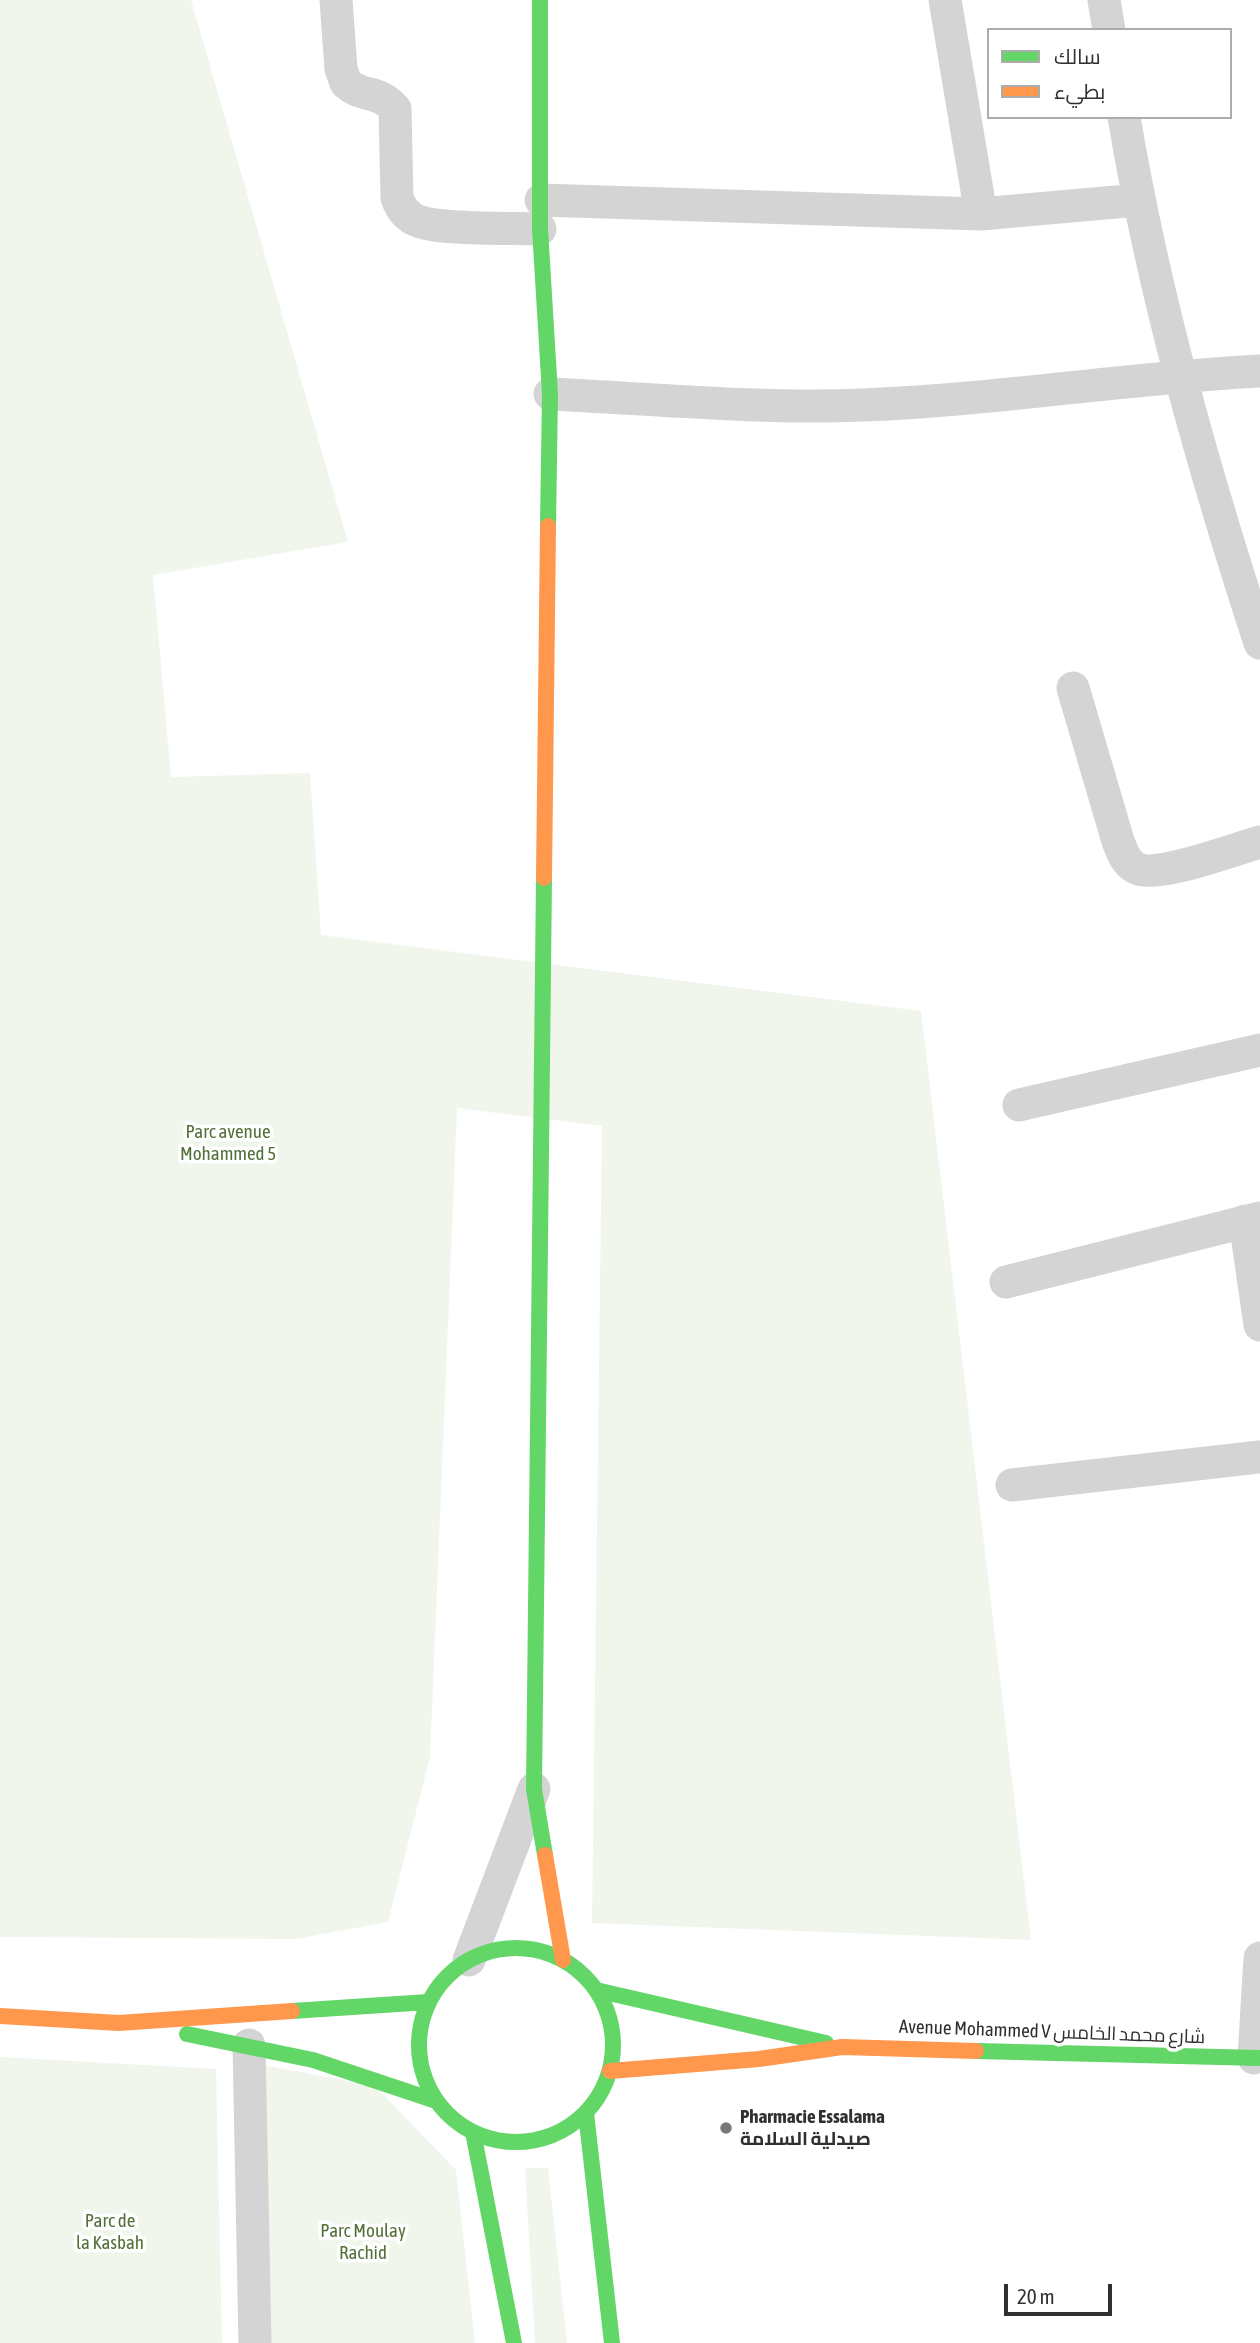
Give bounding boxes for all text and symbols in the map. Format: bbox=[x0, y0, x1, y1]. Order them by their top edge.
legend bbox=[987, 28, 1232, 119]
text: سالك bbox=[1054, 44, 1101, 68]
text: بطيء bbox=[1054, 79, 1105, 103]
park label: Parc avenue Mohammed 5 bbox=[180, 1121, 276, 1165]
street label: Avenue Mohammed V شارع محمد الخامس bbox=[899, 2015, 1205, 2049]
place label: Pharmacie Essalama صيدلية السلامة bbox=[740, 2106, 885, 2150]
marker: Pharmacie Essalama صيدلية السلامة bbox=[718, 2120, 734, 2136]
park label: Parc de la Kasbah bbox=[76, 2210, 144, 2254]
park label: Parc Moulay Rachid bbox=[320, 2220, 406, 2264]
scale bar bbox=[1008, 2270, 1116, 2314]
text: 20 m bbox=[1017, 2284, 1055, 2308]

